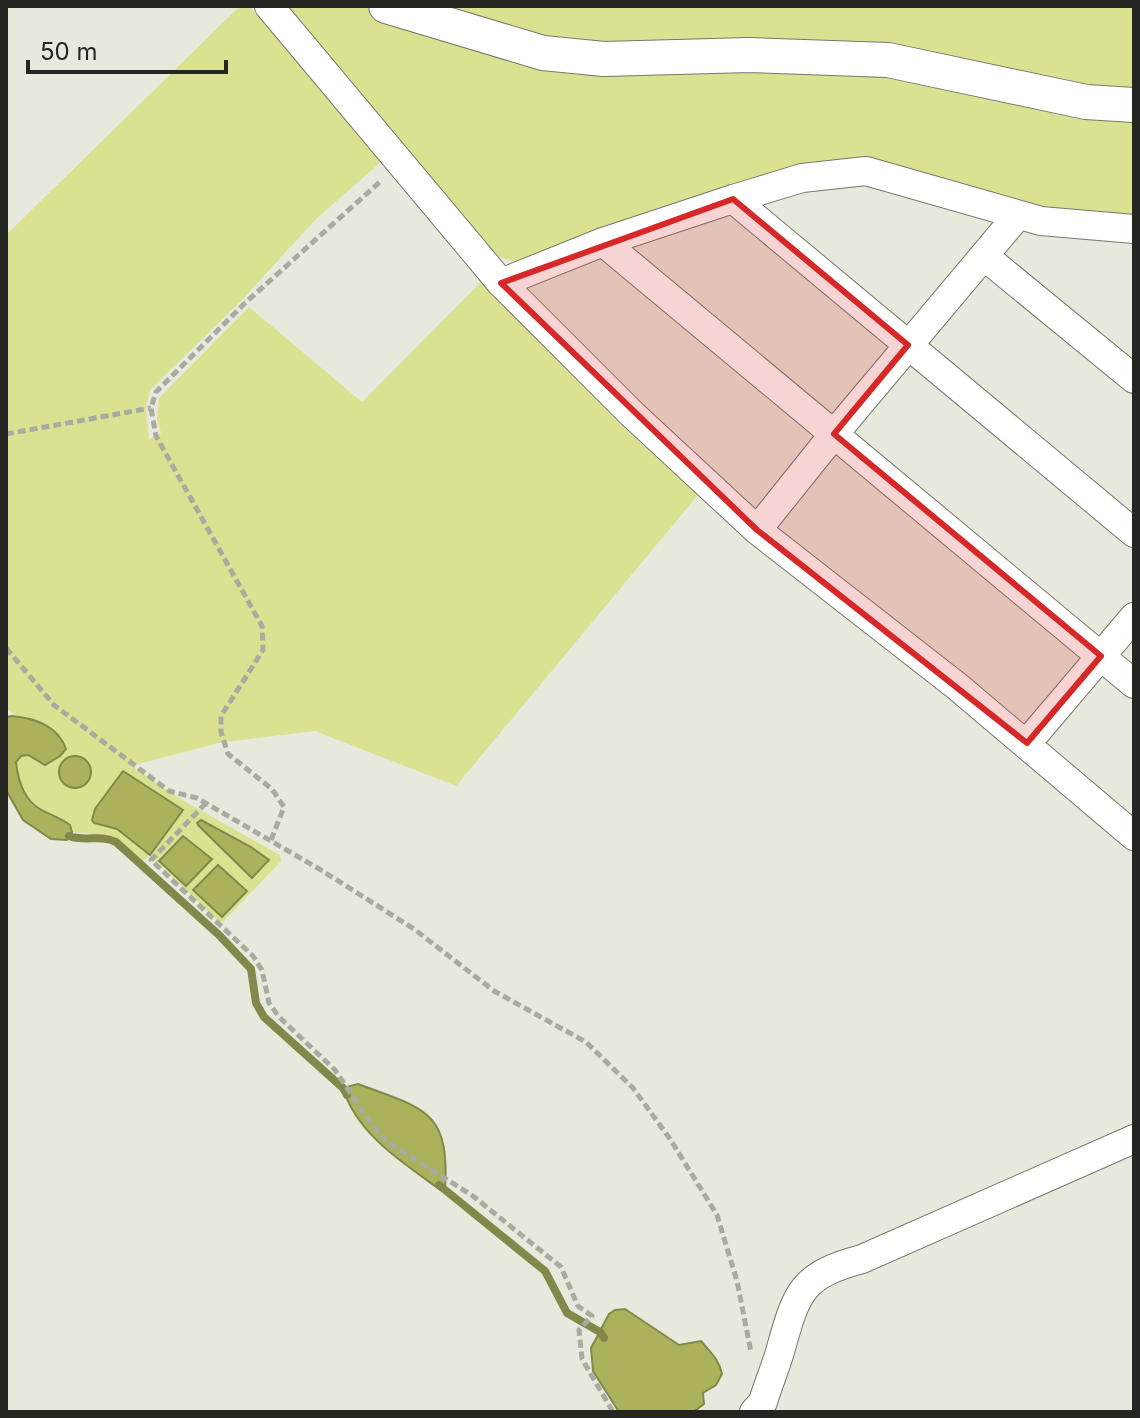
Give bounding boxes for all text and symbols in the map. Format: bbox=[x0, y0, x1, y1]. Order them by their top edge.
scale bar bbox=[28, 24, 226, 74]
text: 50 m bbox=[40, 37, 98, 66]

